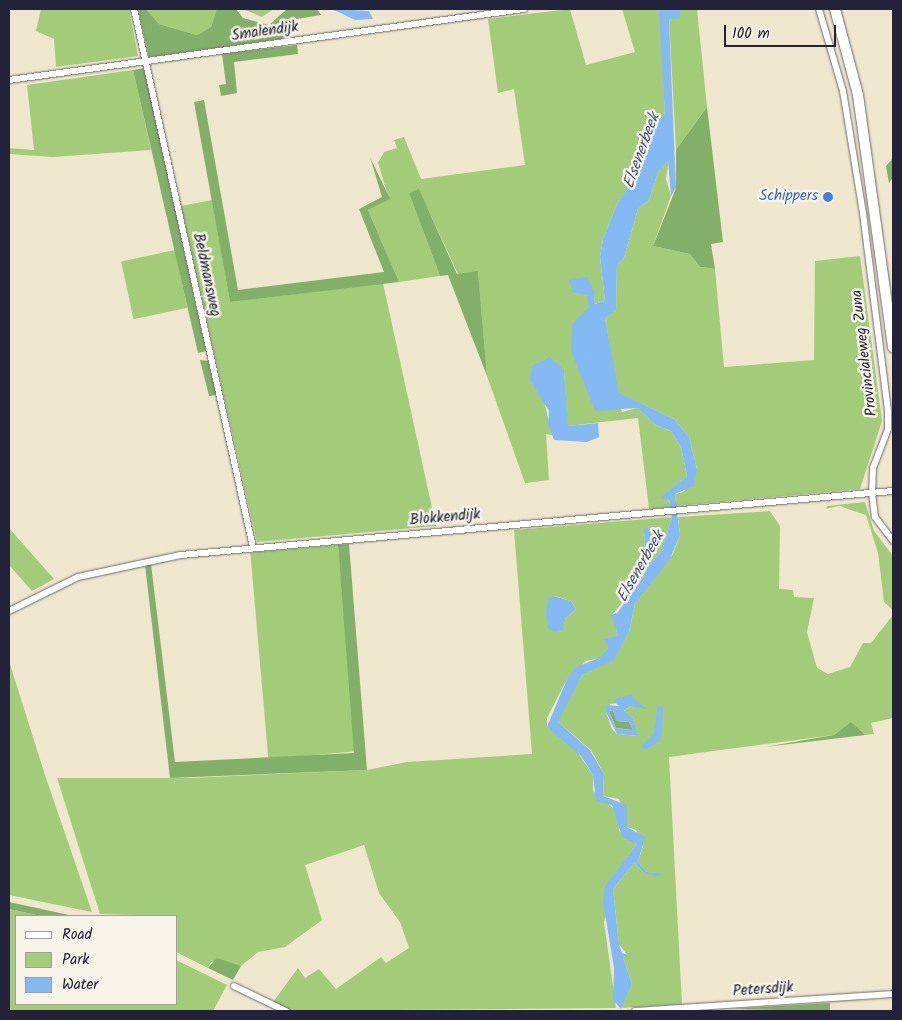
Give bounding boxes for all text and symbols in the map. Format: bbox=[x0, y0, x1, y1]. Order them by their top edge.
scale bar bbox=[727, 15, 840, 47]
street label: Smalendijk bbox=[230, 18, 300, 46]
text: 100 m bbox=[732, 22, 770, 46]
water label: Elsenerbeek bbox=[620, 111, 664, 191]
place label: Schippers bbox=[759, 188, 818, 206]
marker: Schippers bbox=[822, 191, 834, 203]
street label: Beldmansweg bbox=[188, 232, 224, 318]
street label: Provincialeweg Zuna bbox=[848, 289, 882, 417]
street label: Blokkendijk bbox=[409, 506, 481, 530]
water label: Elsenerbeek bbox=[613, 528, 669, 606]
legend bbox=[15, 915, 178, 1005]
text: Road bbox=[62, 923, 92, 947]
text: Park bbox=[62, 948, 89, 972]
text: Water bbox=[62, 973, 98, 997]
street label: Petersdijk bbox=[732, 979, 794, 1001]

